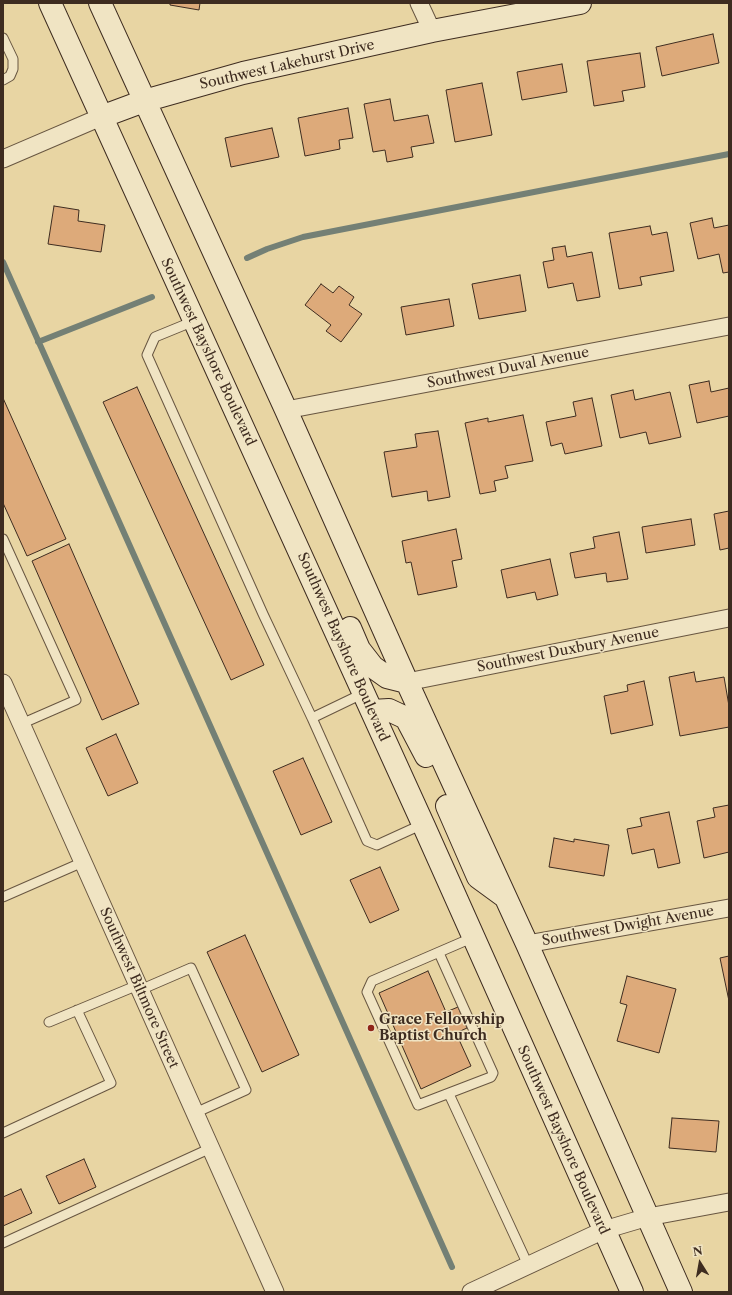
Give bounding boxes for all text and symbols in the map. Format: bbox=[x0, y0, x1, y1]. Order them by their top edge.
street label: Southwest Lakehurst Drive bbox=[198, 37, 376, 93]
street label: Southwest Bayshore Boulevard bbox=[157, 255, 259, 449]
street label: Southwest Duval Avenue bbox=[426, 344, 590, 392]
street label: Southwest Bayshore Boulevard bbox=[294, 550, 392, 744]
street label: Southwest Duxbury Avenue bbox=[476, 624, 660, 676]
street label: Southwest Dwight Avenue bbox=[541, 903, 715, 949]
street label: Southwest Biltmore Street bbox=[96, 905, 182, 1071]
place label: Grace Fellowship Baptist Church bbox=[379, 1012, 505, 1044]
marker: Grace Fellowship Baptist Church bbox=[366, 1023, 376, 1033]
street label: Southwest Bayshore Boulevard bbox=[514, 1043, 612, 1237]
north arrow bbox=[680, 1243, 720, 1283]
text: N bbox=[692, 1243, 704, 1259]

